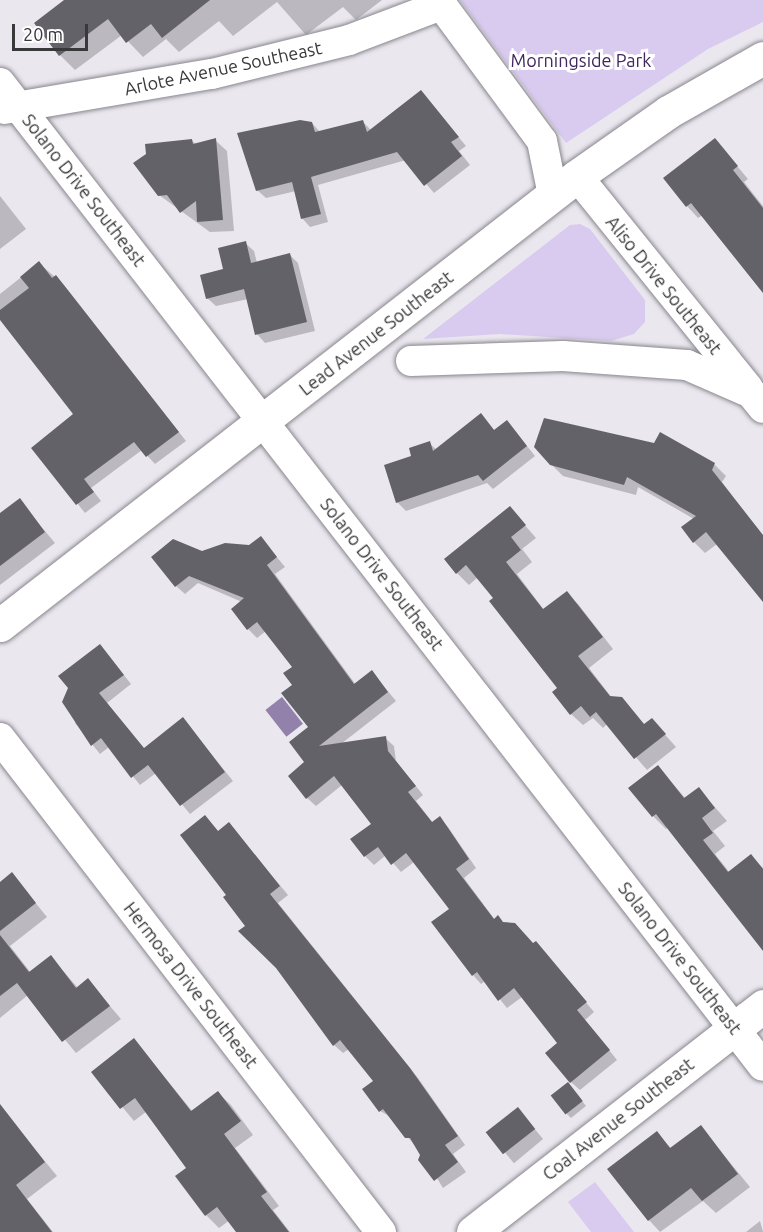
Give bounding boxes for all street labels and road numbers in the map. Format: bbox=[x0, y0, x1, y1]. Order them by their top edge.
street label: Arlote Avenue Southeast bbox=[122, 37, 324, 99]
street label: Solano Drive Southeast bbox=[18, 110, 150, 270]
street label: Aliso Drive Southeast bbox=[602, 212, 726, 358]
street label: Lead Avenue Southeast bbox=[295, 266, 457, 400]
street label: Solano Drive Southeast bbox=[316, 494, 448, 654]
street label: Solano Drive Southeast bbox=[614, 878, 746, 1038]
street label: Hermosa Drive Southeast bbox=[119, 898, 263, 1072]
street label: Coal Avenue Southeast bbox=[538, 1053, 698, 1185]

